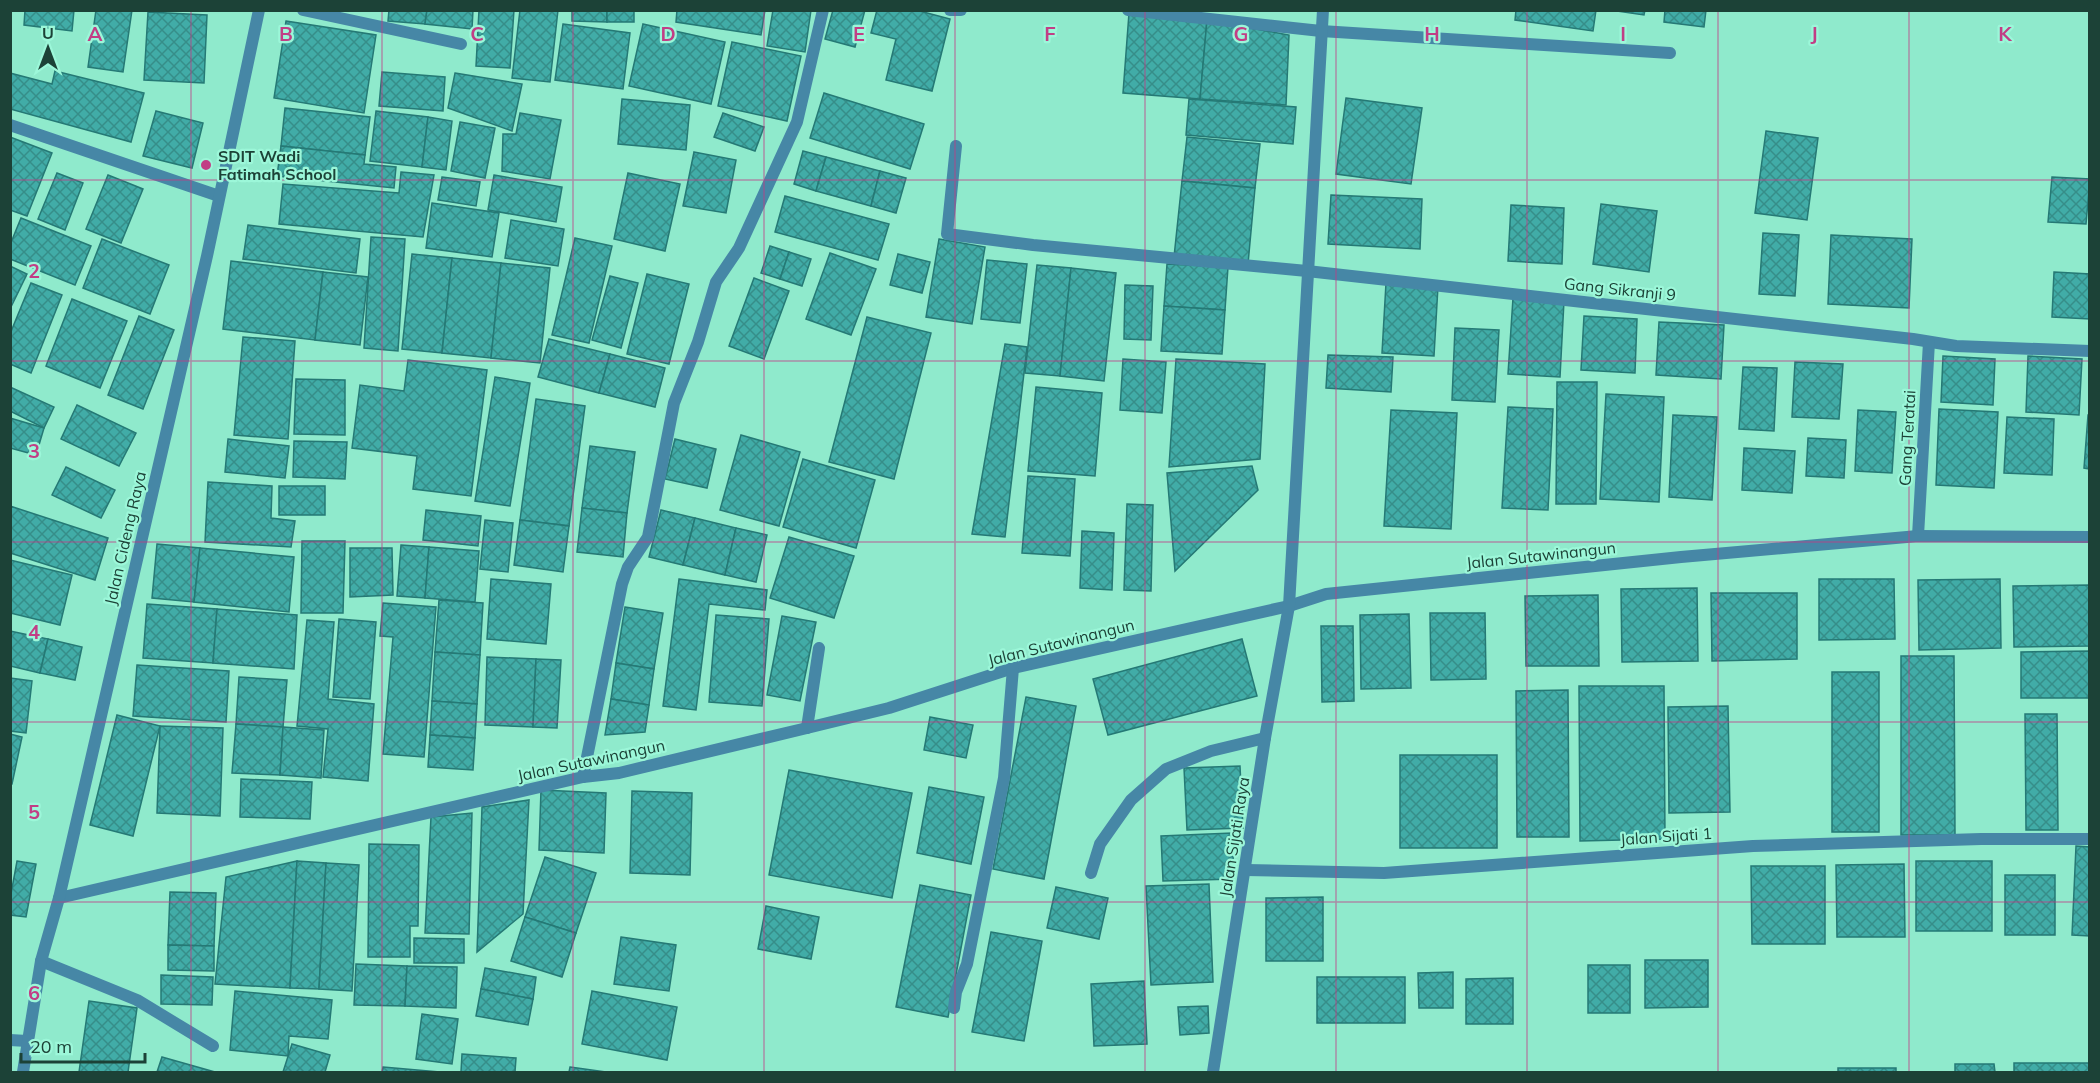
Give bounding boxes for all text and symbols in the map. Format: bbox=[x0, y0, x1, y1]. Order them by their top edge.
north arrow bbox=[18, 18, 78, 78]
text: A bbox=[88, 21, 103, 46]
text: B bbox=[279, 21, 293, 46]
text: C bbox=[470, 21, 484, 46]
text: D bbox=[660, 21, 676, 46]
text: E bbox=[853, 21, 865, 46]
text: F bbox=[1044, 21, 1056, 46]
text: G bbox=[1234, 21, 1248, 46]
text: H bbox=[1424, 21, 1440, 46]
text: I bbox=[1620, 21, 1626, 46]
text: J bbox=[1810, 21, 1818, 46]
text: K bbox=[1998, 21, 2012, 46]
text: U bbox=[42, 23, 54, 43]
place label: SDIT Wadi Fatimah School bbox=[218, 146, 336, 184]
marker: SDIT Wadi Fatimah School bbox=[199, 158, 213, 172]
text: 2 bbox=[28, 258, 40, 283]
street label: Gang Sikranji 9 bbox=[1563, 273, 1677, 305]
street label: Gang Teratai bbox=[1895, 390, 1919, 486]
text: 3 bbox=[28, 438, 40, 463]
street label: Jalan Cideng Raya bbox=[100, 469, 150, 607]
street label: Jalan Sutawinangun bbox=[1465, 537, 1617, 573]
street label: Jalan Sutawinangun bbox=[986, 614, 1136, 670]
text: 4 bbox=[28, 619, 40, 644]
street label: Jalan Sutawinangun bbox=[515, 735, 667, 785]
street label: Jalan Sijati Raya bbox=[1215, 776, 1253, 898]
text: 5 bbox=[28, 799, 40, 824]
street label: Jalan Sijati 1 bbox=[1619, 823, 1713, 849]
text: 6 bbox=[28, 980, 40, 1005]
scale bar bbox=[21, 1026, 146, 1064]
text: 20 m bbox=[30, 1035, 72, 1058]

